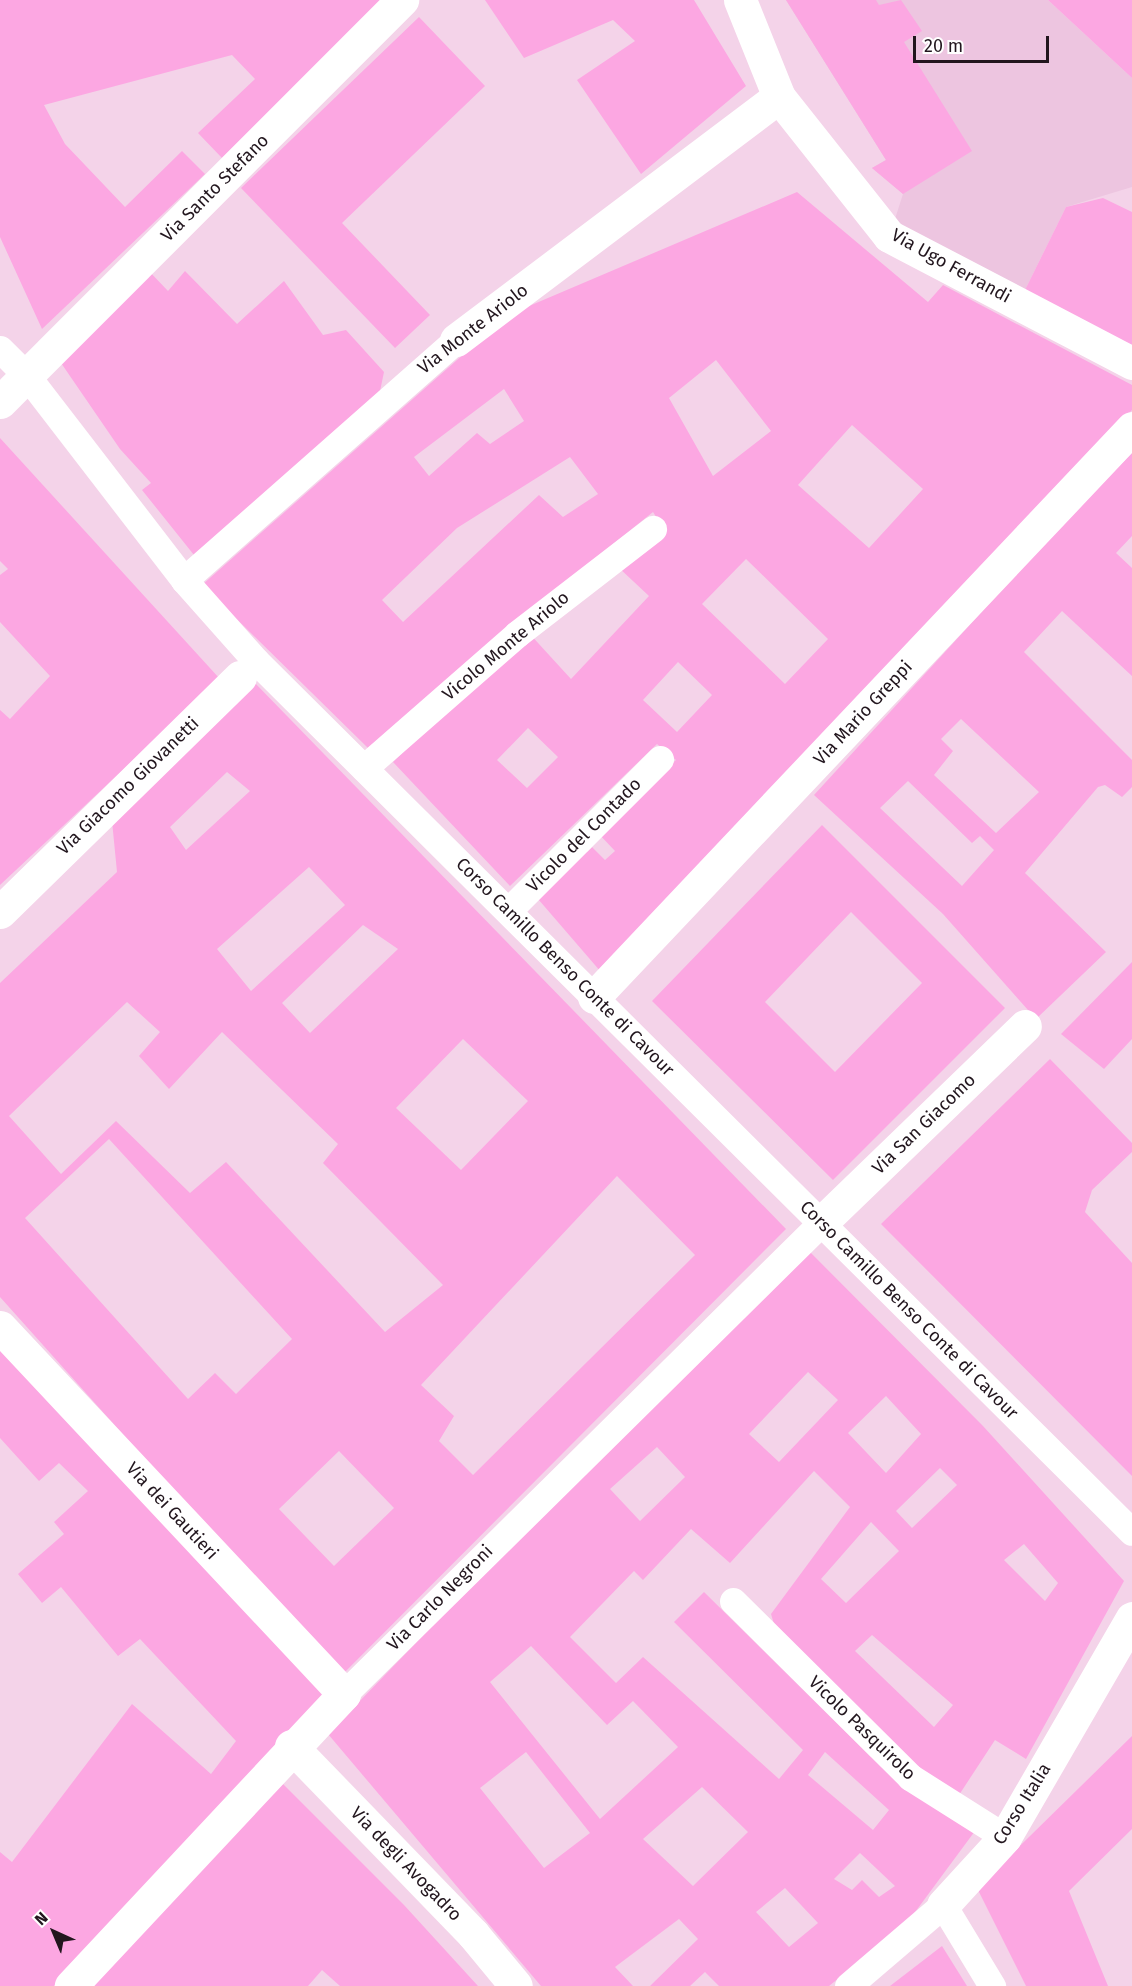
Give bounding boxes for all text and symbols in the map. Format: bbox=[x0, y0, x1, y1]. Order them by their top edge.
scale bar bbox=[916, 24, 1052, 62]
text: 20 m bbox=[924, 35, 963, 57]
street label: Via Santo Stefano bbox=[157, 130, 273, 246]
street label: Via Ugo Ferrandi bbox=[887, 224, 1015, 308]
street label: Via Monte Ariolo bbox=[414, 279, 532, 379]
street label: Vicolo Monte Ariolo bbox=[438, 587, 574, 705]
street label: Via Mario Greppi bbox=[809, 656, 917, 770]
street label: Via Giacomo Giovanetti bbox=[53, 713, 203, 859]
street label: Vicolo del Contado bbox=[522, 773, 646, 897]
street label: Corso Camillo Benso Conte di Cavour bbox=[451, 853, 679, 1081]
street label: Via San Giacomo bbox=[868, 1069, 980, 1179]
street label: Corso Camillo Benso Conte di Cavour bbox=[795, 1196, 1023, 1424]
street label: Via dei Gautieri bbox=[121, 1458, 223, 1564]
street label: Via Carlo Negroni bbox=[383, 1541, 497, 1655]
street label: Vicolo Pasquirolo bbox=[804, 1671, 920, 1785]
street label: Corso Italia bbox=[988, 1759, 1056, 1849]
street label: Via degli Avogadro bbox=[346, 1802, 466, 1926]
north arrow bbox=[24, 1902, 84, 1962]
text: N bbox=[31, 1908, 52, 1929]

